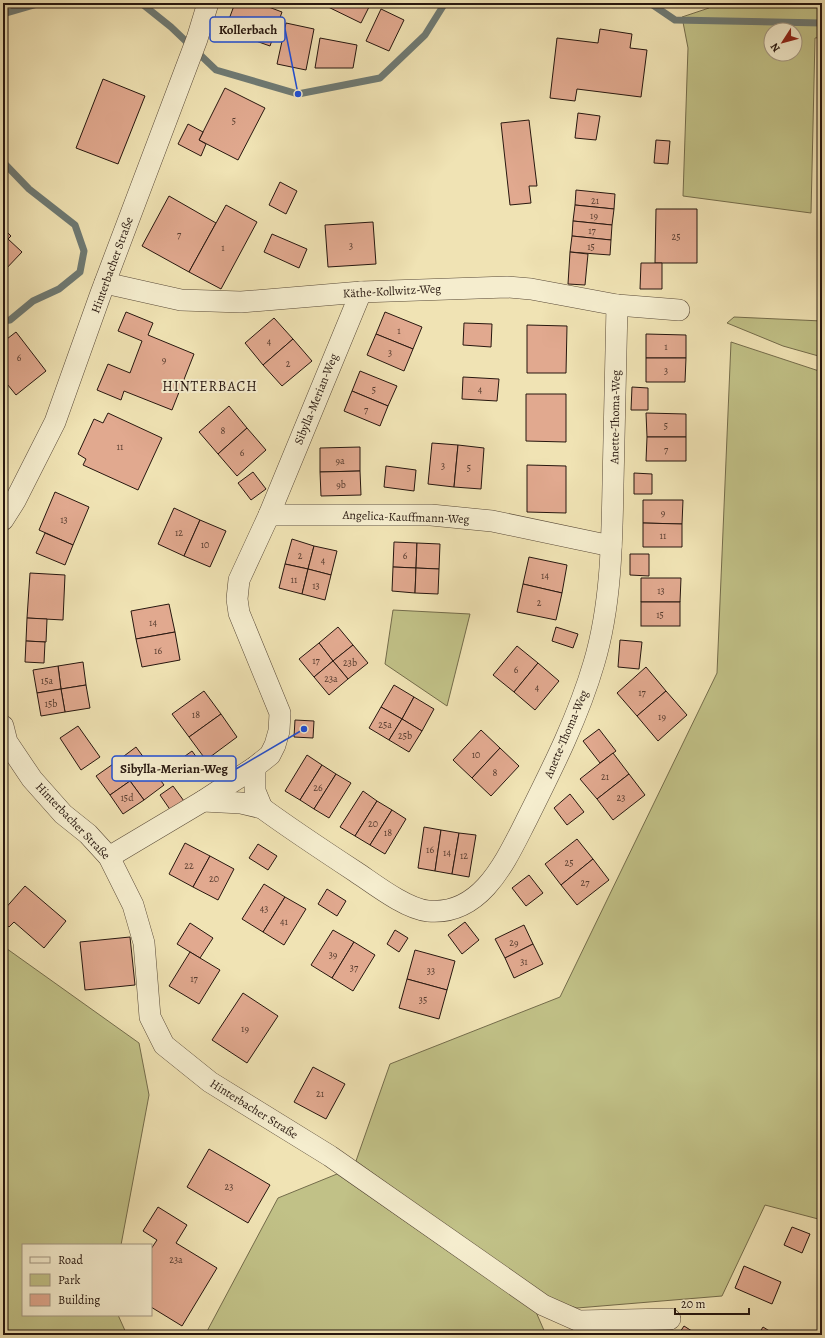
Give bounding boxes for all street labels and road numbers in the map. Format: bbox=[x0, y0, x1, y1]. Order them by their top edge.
street label: Hinterbacher Straße bbox=[87, 215, 137, 315]
street label: Käthe-Kollwitz-Weg bbox=[342, 280, 442, 302]
street label: Sibylla-Merian-Weg bbox=[290, 351, 342, 447]
street label: Anette-Thoma-Weg bbox=[606, 370, 624, 465]
street label: Angelica-Kauffmann-Weg bbox=[341, 507, 470, 527]
street label: Anette-Thoma-Weg bbox=[540, 687, 592, 781]
street label: Hinterbacher Straße bbox=[32, 779, 114, 863]
street label: Hinterbacher Straße bbox=[207, 1075, 301, 1143]

